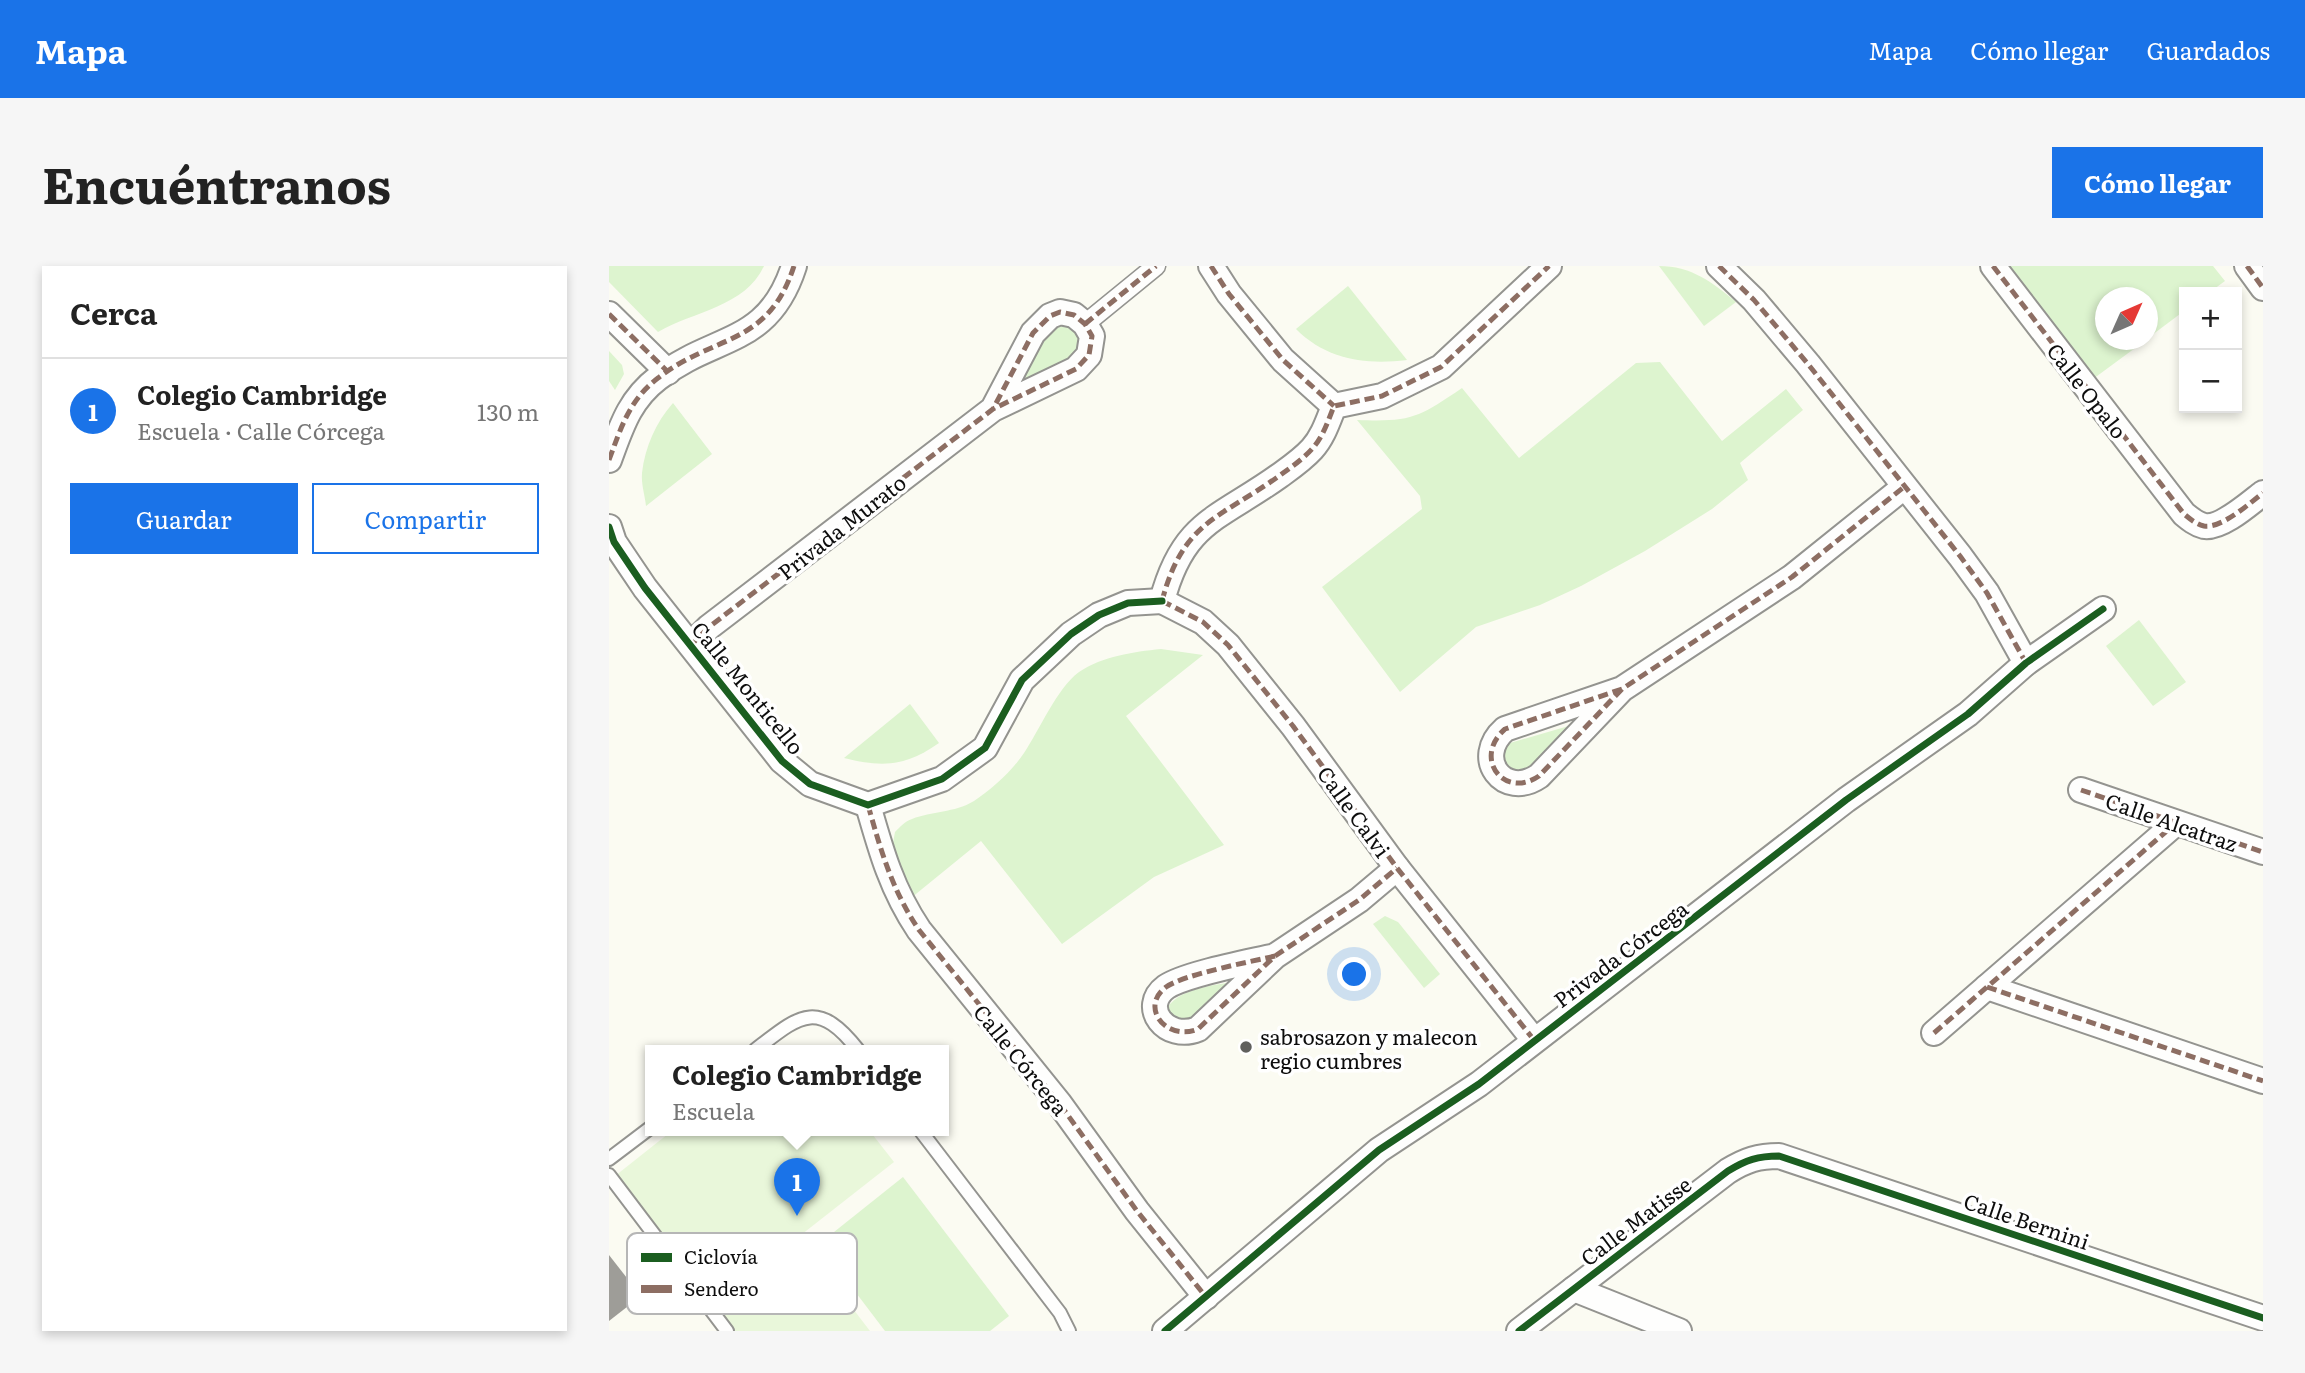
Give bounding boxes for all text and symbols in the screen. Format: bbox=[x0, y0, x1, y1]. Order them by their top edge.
text: Mapa bbox=[35, 25, 127, 74]
text: Mapa bbox=[1868, 32, 1932, 67]
text: Cómo llegar bbox=[1970, 32, 2108, 67]
text: Guardados bbox=[2146, 32, 2270, 67]
text: Encuéntranos bbox=[42, 146, 391, 219]
button: Cómo llegar bbox=[2052, 147, 2263, 218]
north arrow bbox=[2095, 287, 2158, 350]
map controls bbox=[2179, 287, 2242, 413]
button: + bbox=[2179, 287, 2242, 350]
text: Cerca bbox=[70, 290, 157, 334]
street label: Calle Opalo bbox=[2041, 335, 2135, 445]
button: − bbox=[2179, 350, 2242, 413]
text: Colegio Cambridge bbox=[137, 374, 387, 413]
text: 1 bbox=[88, 394, 98, 428]
text: 130 m bbox=[477, 394, 539, 428]
text: Escuela · Calle Córcega bbox=[137, 413, 385, 447]
street label: Privada Murato bbox=[770, 466, 912, 586]
button: Guardar bbox=[70, 483, 298, 554]
button: Compartir bbox=[312, 483, 539, 554]
street label: Calle Monticello bbox=[686, 614, 812, 760]
street label: Calle Calvi bbox=[1311, 759, 1399, 863]
street label: Calle Alcatraz bbox=[2102, 784, 2242, 858]
street label: Privada Córcega bbox=[1546, 892, 1694, 1014]
your location bbox=[1337, 957, 1371, 991]
street label: Calle Córcega bbox=[967, 997, 1077, 1122]
place label: sabrosazon y malecon regio cumbres bbox=[1260, 1020, 1478, 1075]
marker: sabrosazon y malecon regio cumbres bbox=[1238, 1039, 1254, 1055]
popup bbox=[645, 1045, 949, 1136]
text: Colegio Cambridge bbox=[672, 1054, 922, 1093]
text: Escuela bbox=[672, 1093, 755, 1127]
pin: 1 bbox=[774, 1158, 820, 1216]
street label: Calle Matisse bbox=[1573, 1168, 1697, 1272]
street label: Calle Bernini bbox=[1960, 1184, 2094, 1256]
legend bbox=[627, 1233, 857, 1314]
text: Ciclovía bbox=[684, 1242, 759, 1270]
text: Sendero bbox=[684, 1274, 759, 1302]

